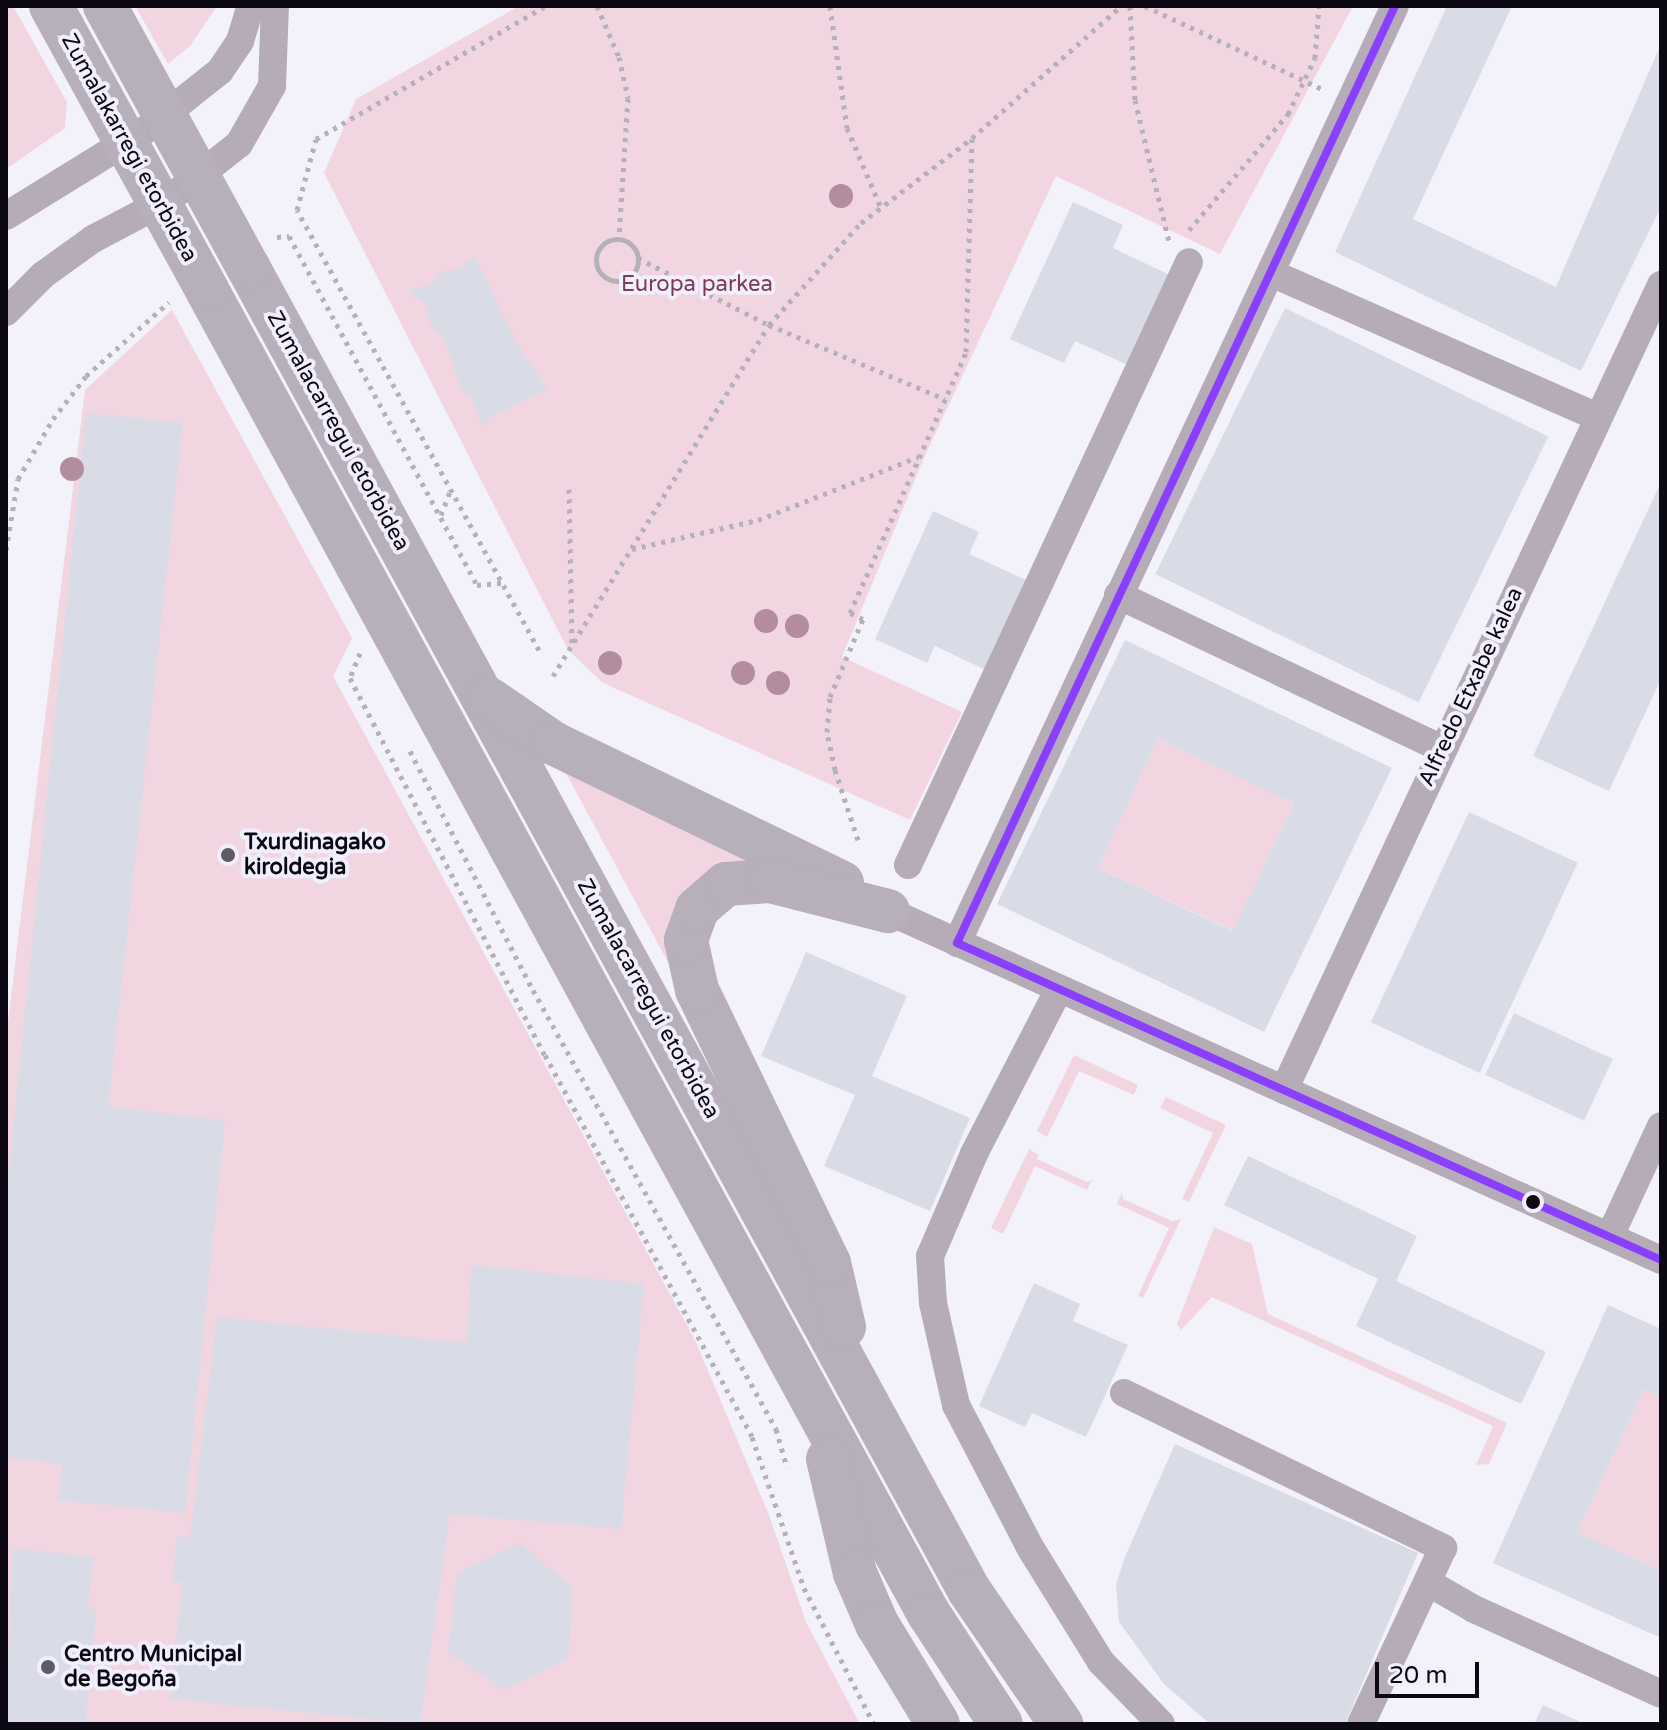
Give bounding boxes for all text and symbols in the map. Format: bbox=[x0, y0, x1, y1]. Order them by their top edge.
street label: Zumalakarregi etorbidea bbox=[55, 29, 203, 267]
park label: Europa parkea bbox=[621, 272, 773, 298]
street label: Zumalacarregui etorbidea bbox=[261, 307, 415, 555]
street label: Alfredo Etxabe kalea bbox=[1413, 583, 1529, 791]
place label: Txurdinagako kiroldegia bbox=[244, 829, 386, 880]
marker: Txurdinagako kiroldegia bbox=[219, 846, 237, 864]
street label: Zumalacarregui etorbidea bbox=[571, 875, 725, 1123]
unlabelled marker bbox=[1525, 1194, 1541, 1210]
place label: Centro Municipal de Begoña bbox=[64, 1641, 242, 1692]
scale bar bbox=[1379, 1646, 1483, 1696]
marker: Centro Municipal de Begoña bbox=[39, 1658, 57, 1676]
text: 20 m bbox=[1389, 1661, 1447, 1690]

